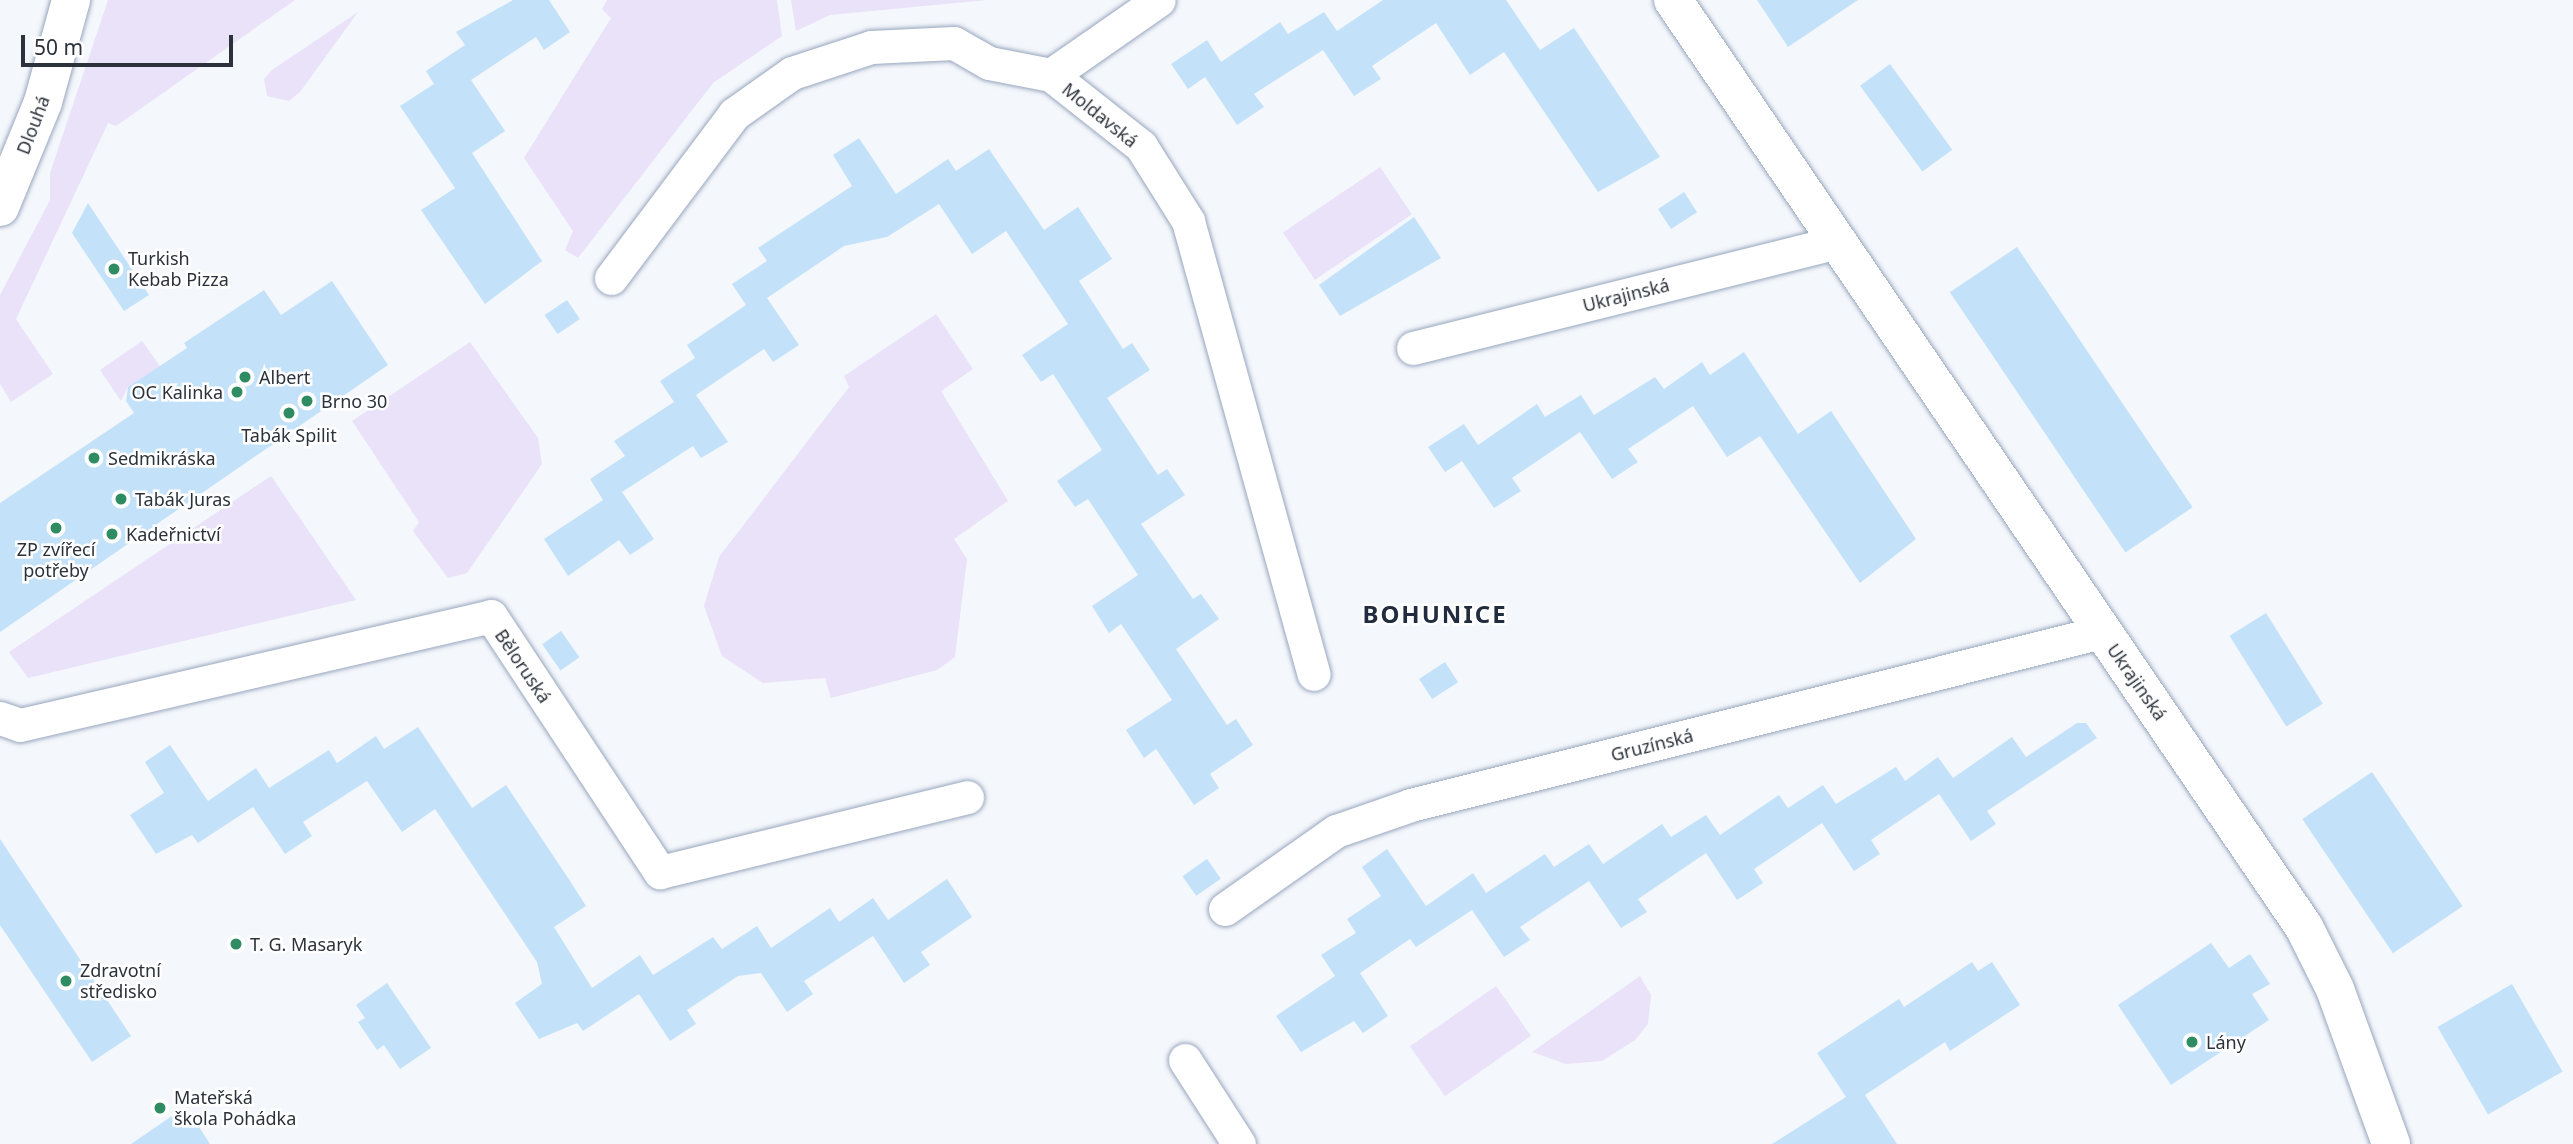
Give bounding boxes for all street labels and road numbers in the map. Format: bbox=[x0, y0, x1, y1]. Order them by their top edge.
street label: Moldavská bbox=[1058, 78, 1142, 152]
street label: Dlouhá bbox=[12, 93, 54, 157]
street label: Ukrajinská bbox=[1580, 274, 1672, 316]
street label: Běloruská bbox=[490, 625, 556, 707]
street label: Ukrajinská bbox=[2103, 639, 2171, 725]
street label: Gruzínská bbox=[1609, 724, 1695, 766]

